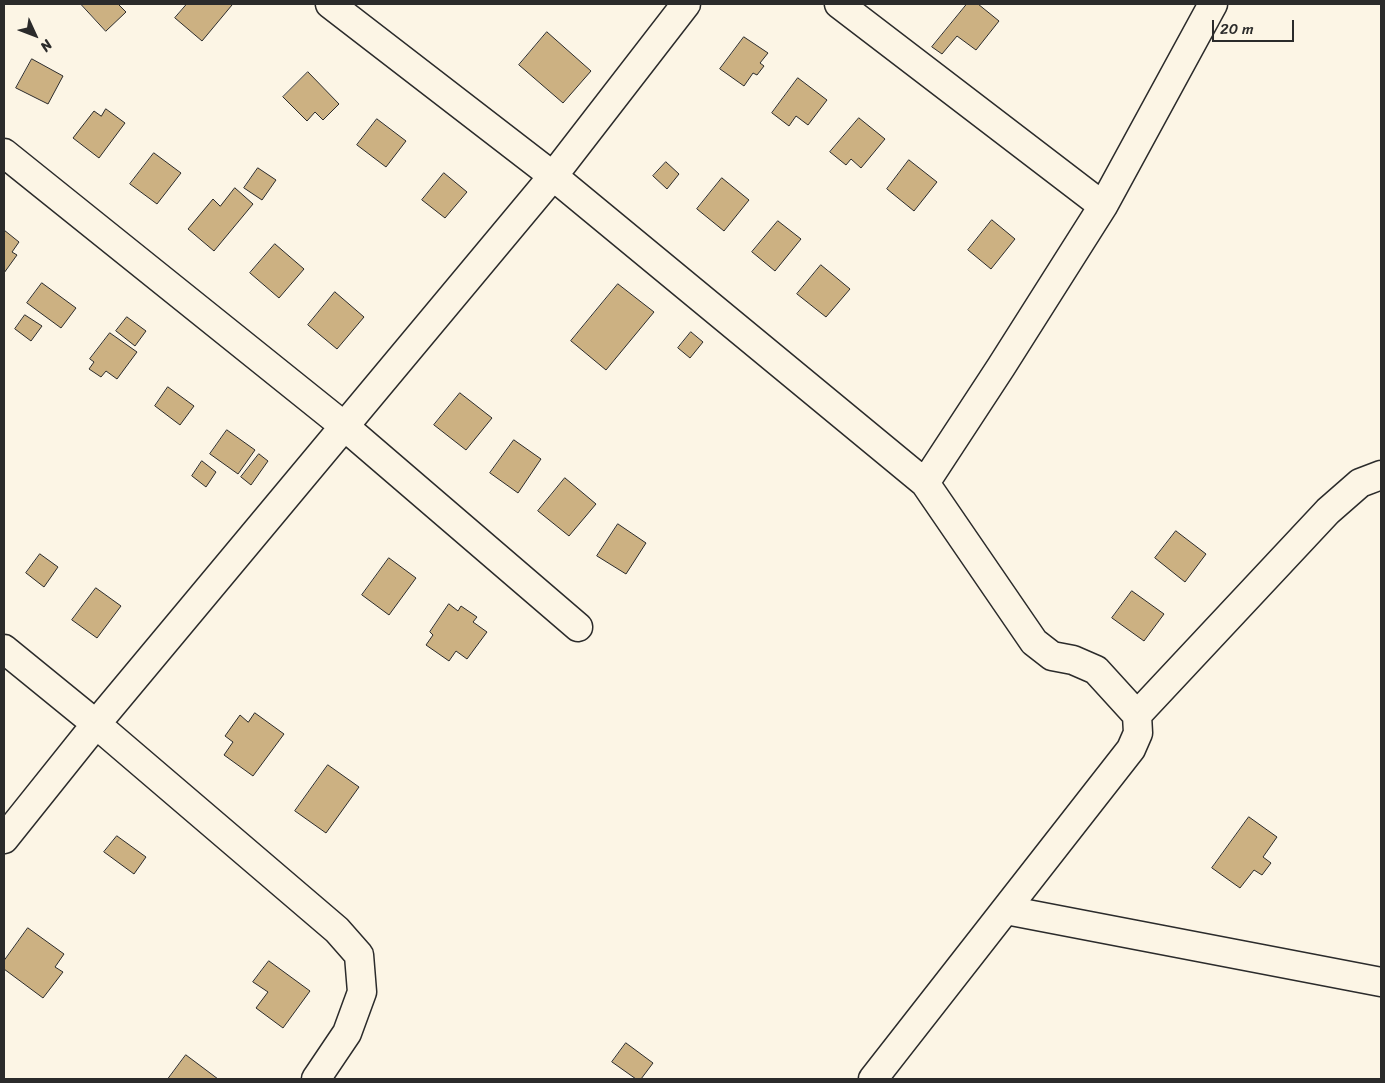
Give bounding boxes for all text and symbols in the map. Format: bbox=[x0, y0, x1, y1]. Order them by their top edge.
north arrow bbox=[10, 10, 60, 60]
scale bar bbox=[1215, 10, 1298, 42]
text: 20 m bbox=[1220, 16, 1254, 42]
text: N bbox=[34, 33, 59, 58]

